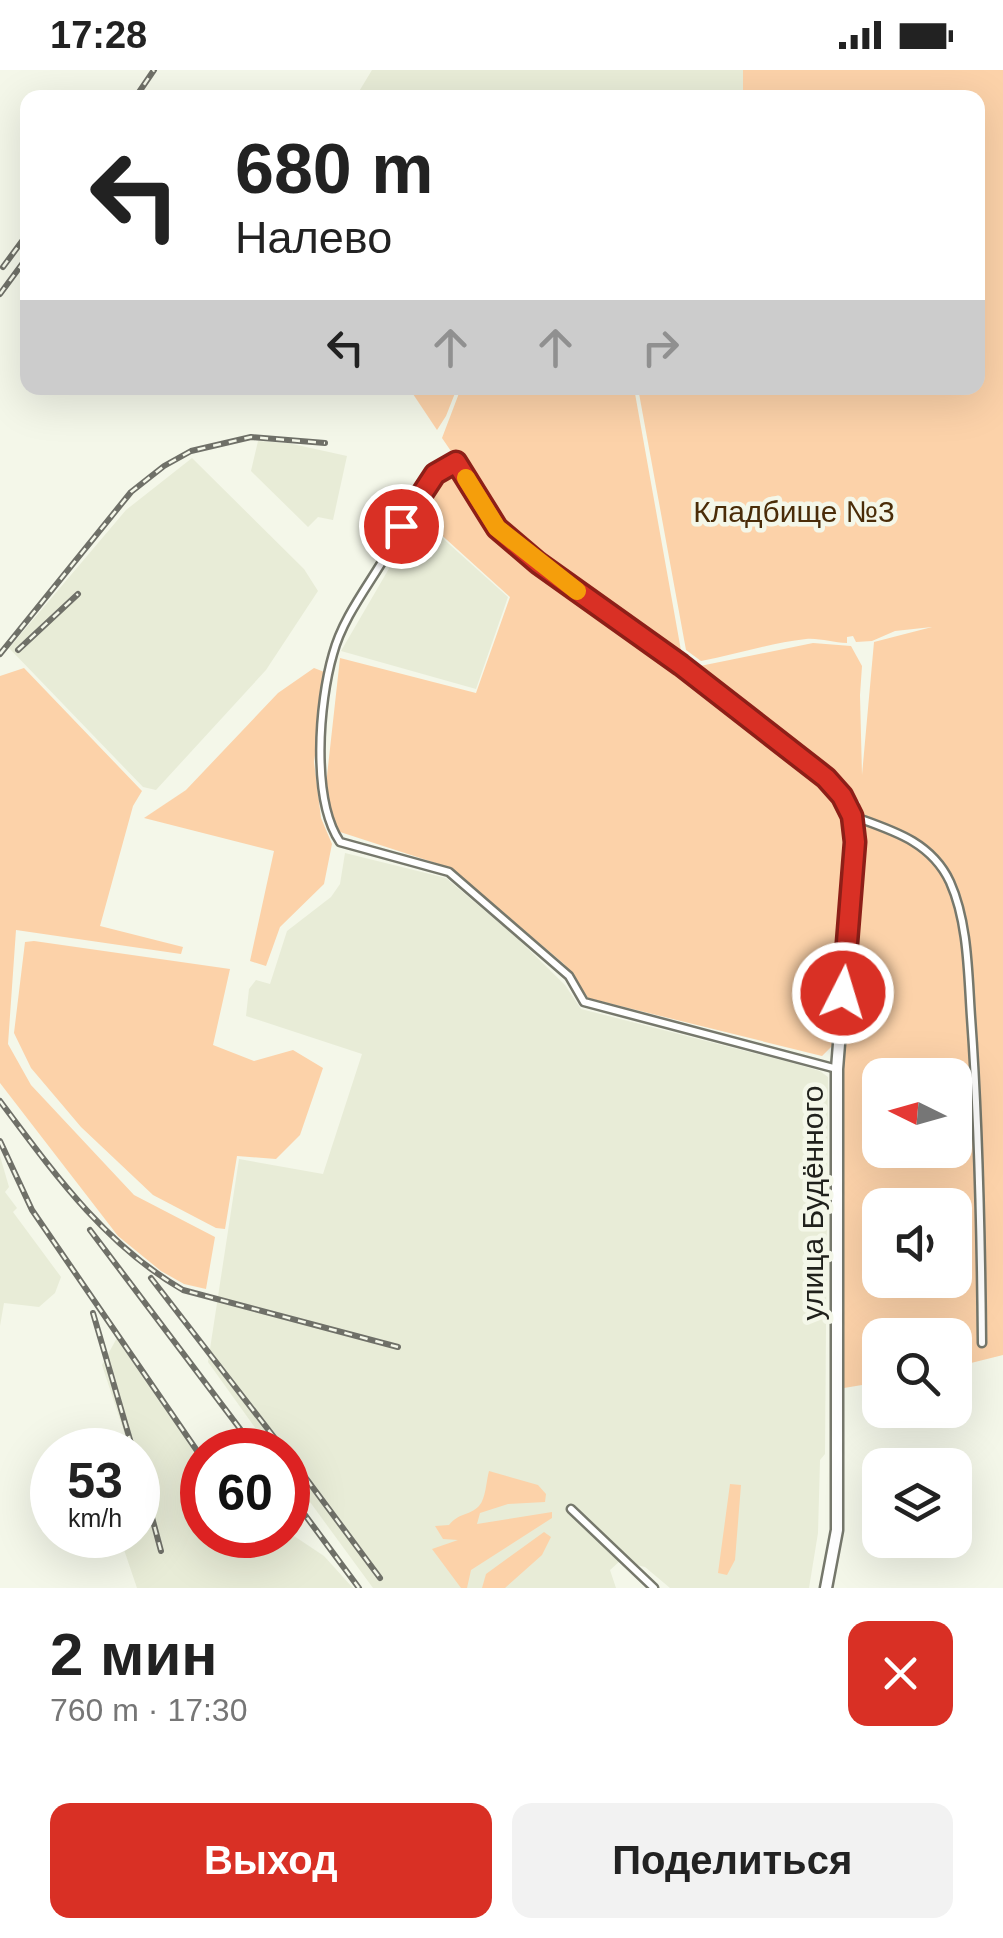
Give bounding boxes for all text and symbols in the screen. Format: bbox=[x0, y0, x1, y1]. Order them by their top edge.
text: 17:28 bbox=[50, 14, 147, 56]
icon: left bbox=[70, 130, 200, 260]
text: 680 m bbox=[235, 130, 433, 208]
text: Налево bbox=[235, 212, 392, 263]
icon: left bbox=[318, 320, 373, 375]
icon: ahead bbox=[423, 320, 478, 375]
icon: ahead bbox=[528, 320, 583, 375]
icon: right bbox=[633, 320, 688, 375]
pin bbox=[359, 484, 444, 569]
park label: Кладбище №3 bbox=[693, 495, 895, 528]
icon: arrive bbox=[374, 499, 429, 554]
position arrow bbox=[791, 941, 895, 1045]
north arrow bbox=[862, 1058, 972, 1168]
map controls bbox=[862, 1058, 972, 1558]
street label: улица Будённого bbox=[796, 1086, 829, 1320]
button: sound bbox=[862, 1188, 972, 1298]
button: search bbox=[862, 1318, 972, 1428]
speed limit sign: 60 bbox=[180, 1428, 310, 1558]
button: layers bbox=[862, 1448, 972, 1558]
text: 53 bbox=[67, 1453, 123, 1509]
text: km/h bbox=[68, 1504, 122, 1532]
text: 2 мин bbox=[50, 1621, 218, 1688]
button: close bbox=[848, 1621, 953, 1726]
text: 760 m · 17:30 bbox=[50, 1692, 247, 1728]
button: Выход bbox=[50, 1803, 492, 1918]
button: Поделиться bbox=[512, 1803, 953, 1918]

